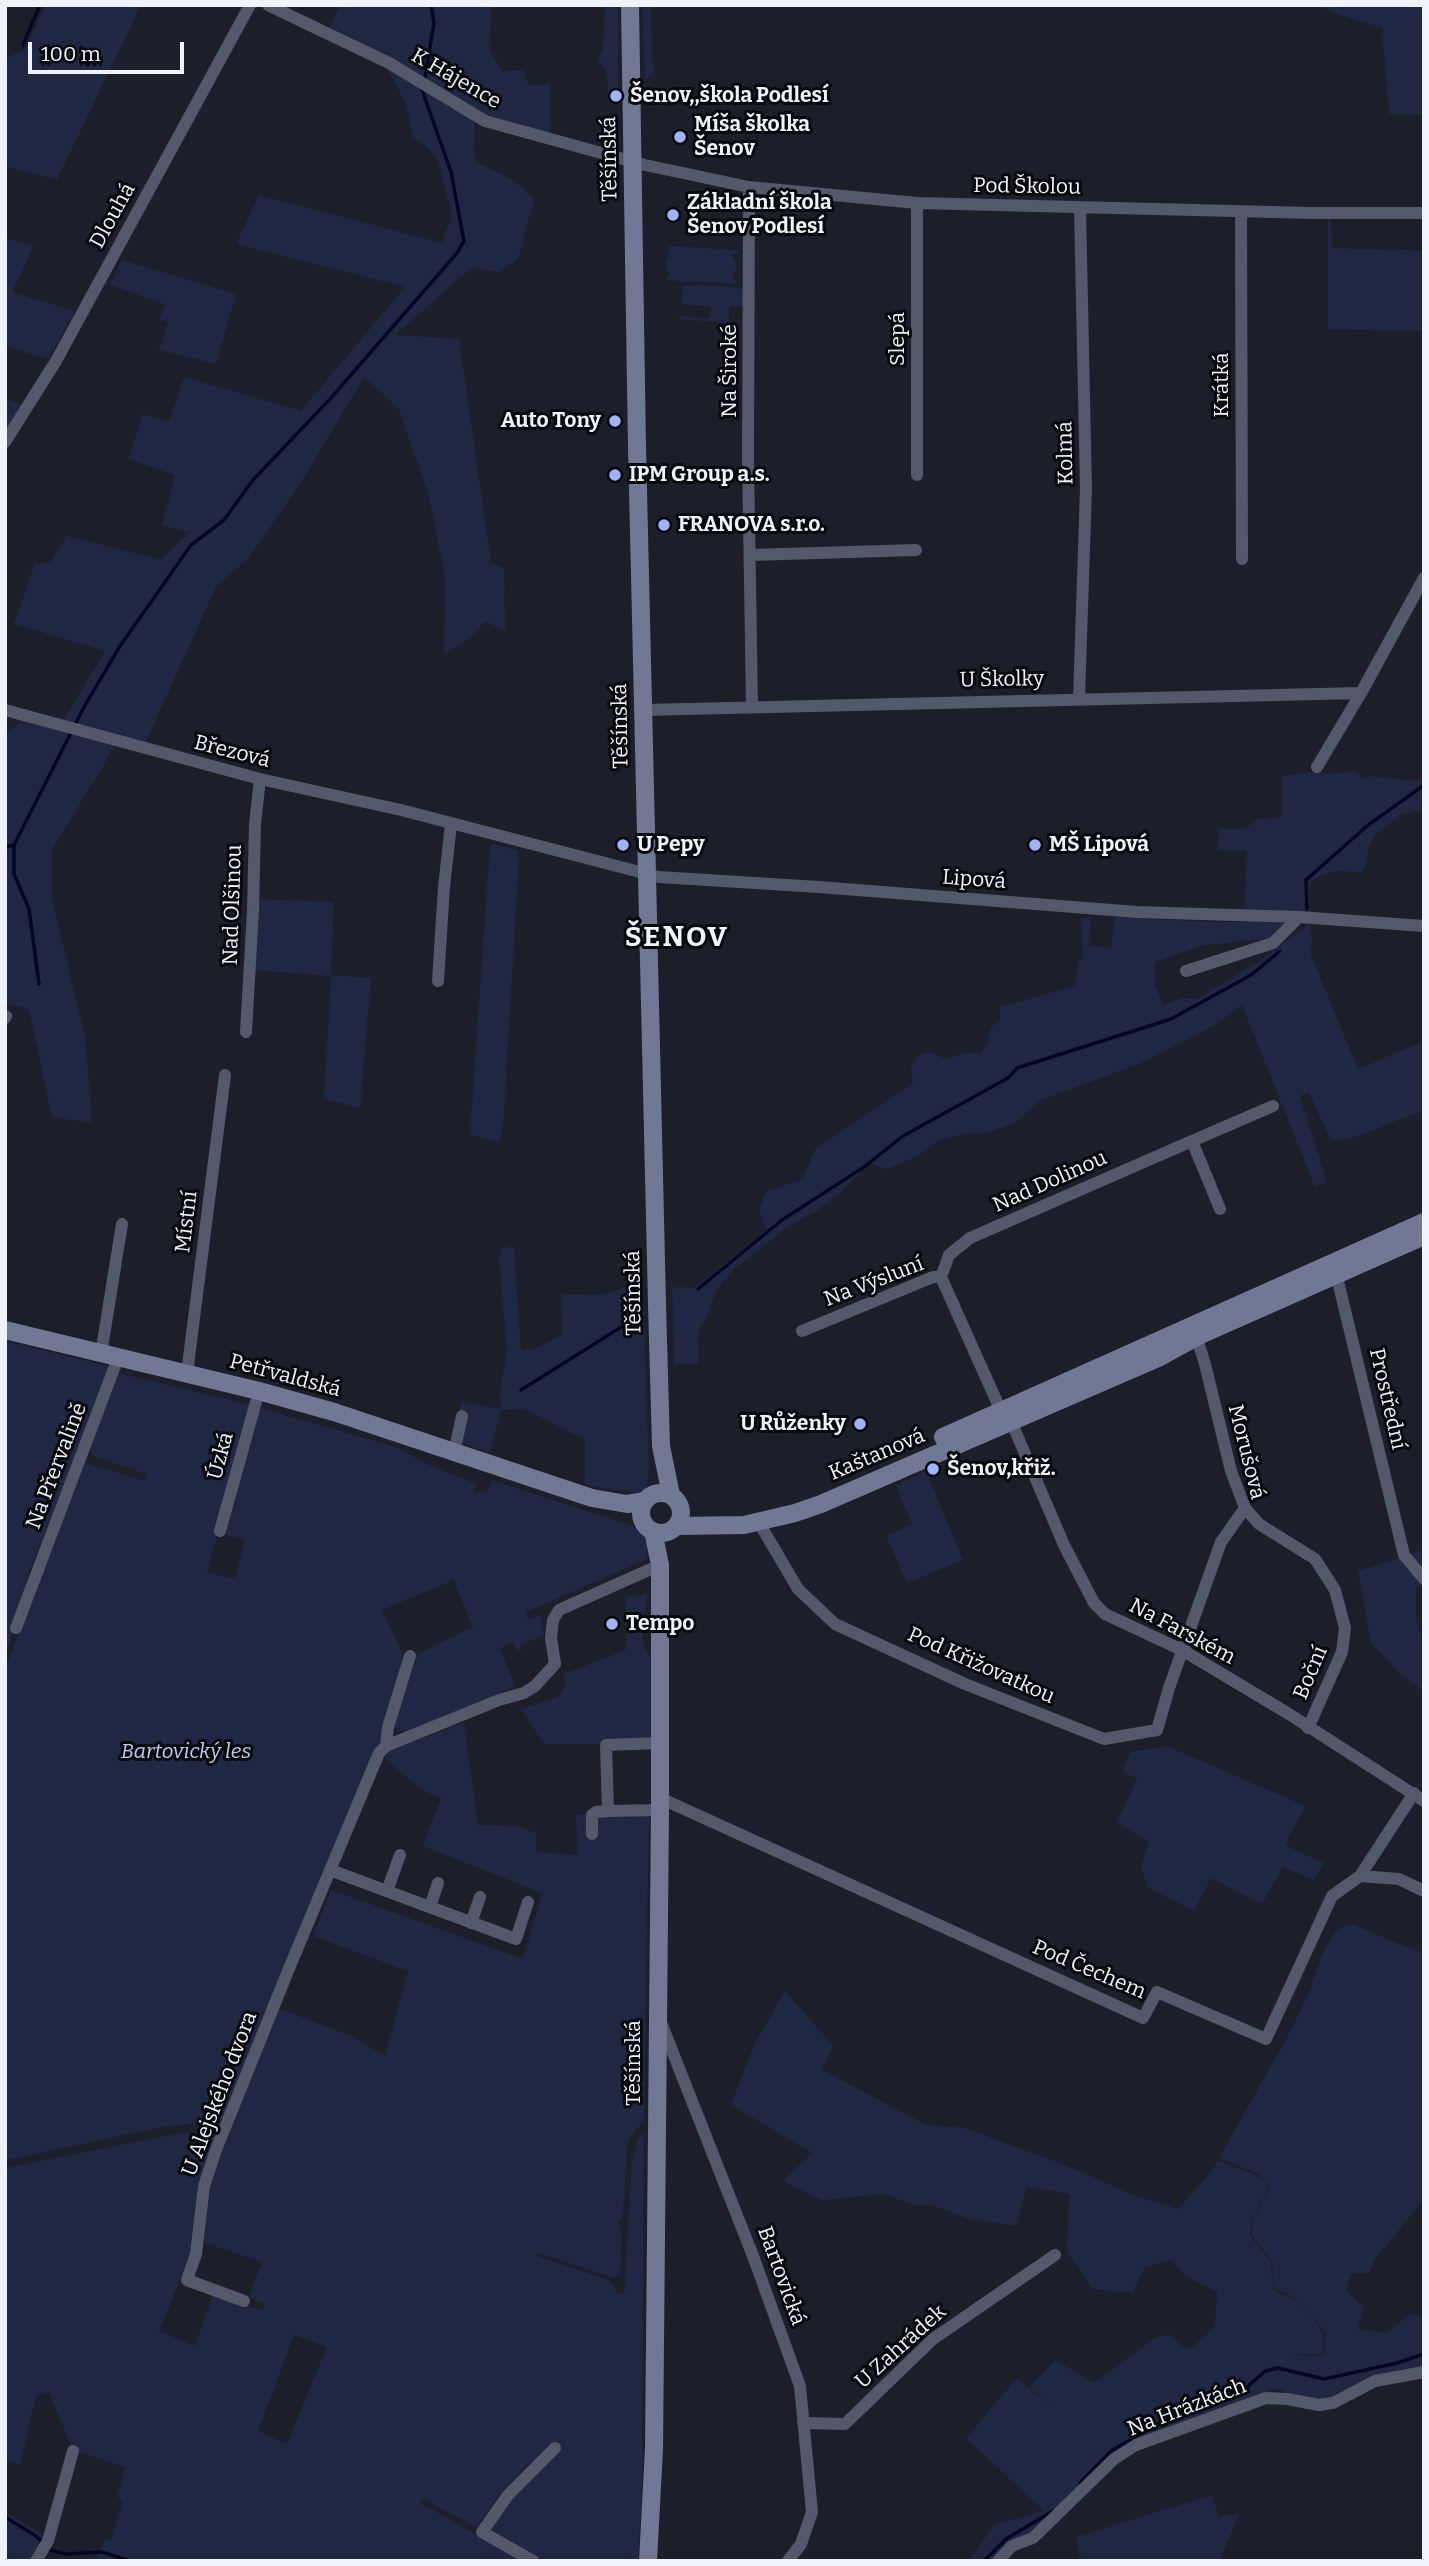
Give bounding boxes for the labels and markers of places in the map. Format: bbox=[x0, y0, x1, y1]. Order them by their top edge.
place label: Šenov,,škola Podlesí bbox=[630, 83, 829, 109]
marker: Šenov,,škola Podlesí bbox=[608, 88, 624, 104]
place label: Míša školka Šenov bbox=[694, 112, 810, 162]
marker: Míša školka Šenov bbox=[672, 129, 688, 145]
place label: Základní škola Šenov Podlesí bbox=[687, 190, 832, 240]
marker: Základní škola Šenov Podlesí bbox=[665, 207, 681, 223]
place label: Auto Tony bbox=[501, 408, 601, 434]
marker: Auto Tony bbox=[607, 413, 623, 429]
place label: IPM Group a.s. bbox=[629, 462, 770, 488]
marker: IPM Group a.s. bbox=[607, 467, 623, 483]
place label: FRANOVA s.r.o. bbox=[678, 512, 825, 538]
marker: FRANOVA s.r.o. bbox=[656, 517, 672, 533]
place label: U Pepy bbox=[637, 832, 705, 858]
place label: MŠ Lipová bbox=[1049, 832, 1149, 858]
marker: U Pepy bbox=[615, 837, 631, 853]
marker: MŠ Lipová bbox=[1027, 837, 1043, 853]
place label: U Růženky bbox=[740, 1411, 846, 1437]
marker: U Růženky bbox=[852, 1416, 868, 1432]
place label: Šenov,křiž. bbox=[947, 1456, 1056, 1482]
marker: Šenov,křiž. bbox=[925, 1461, 941, 1477]
place label: Tempo bbox=[626, 1611, 694, 1637]
marker: Tempo bbox=[604, 1616, 620, 1632]

